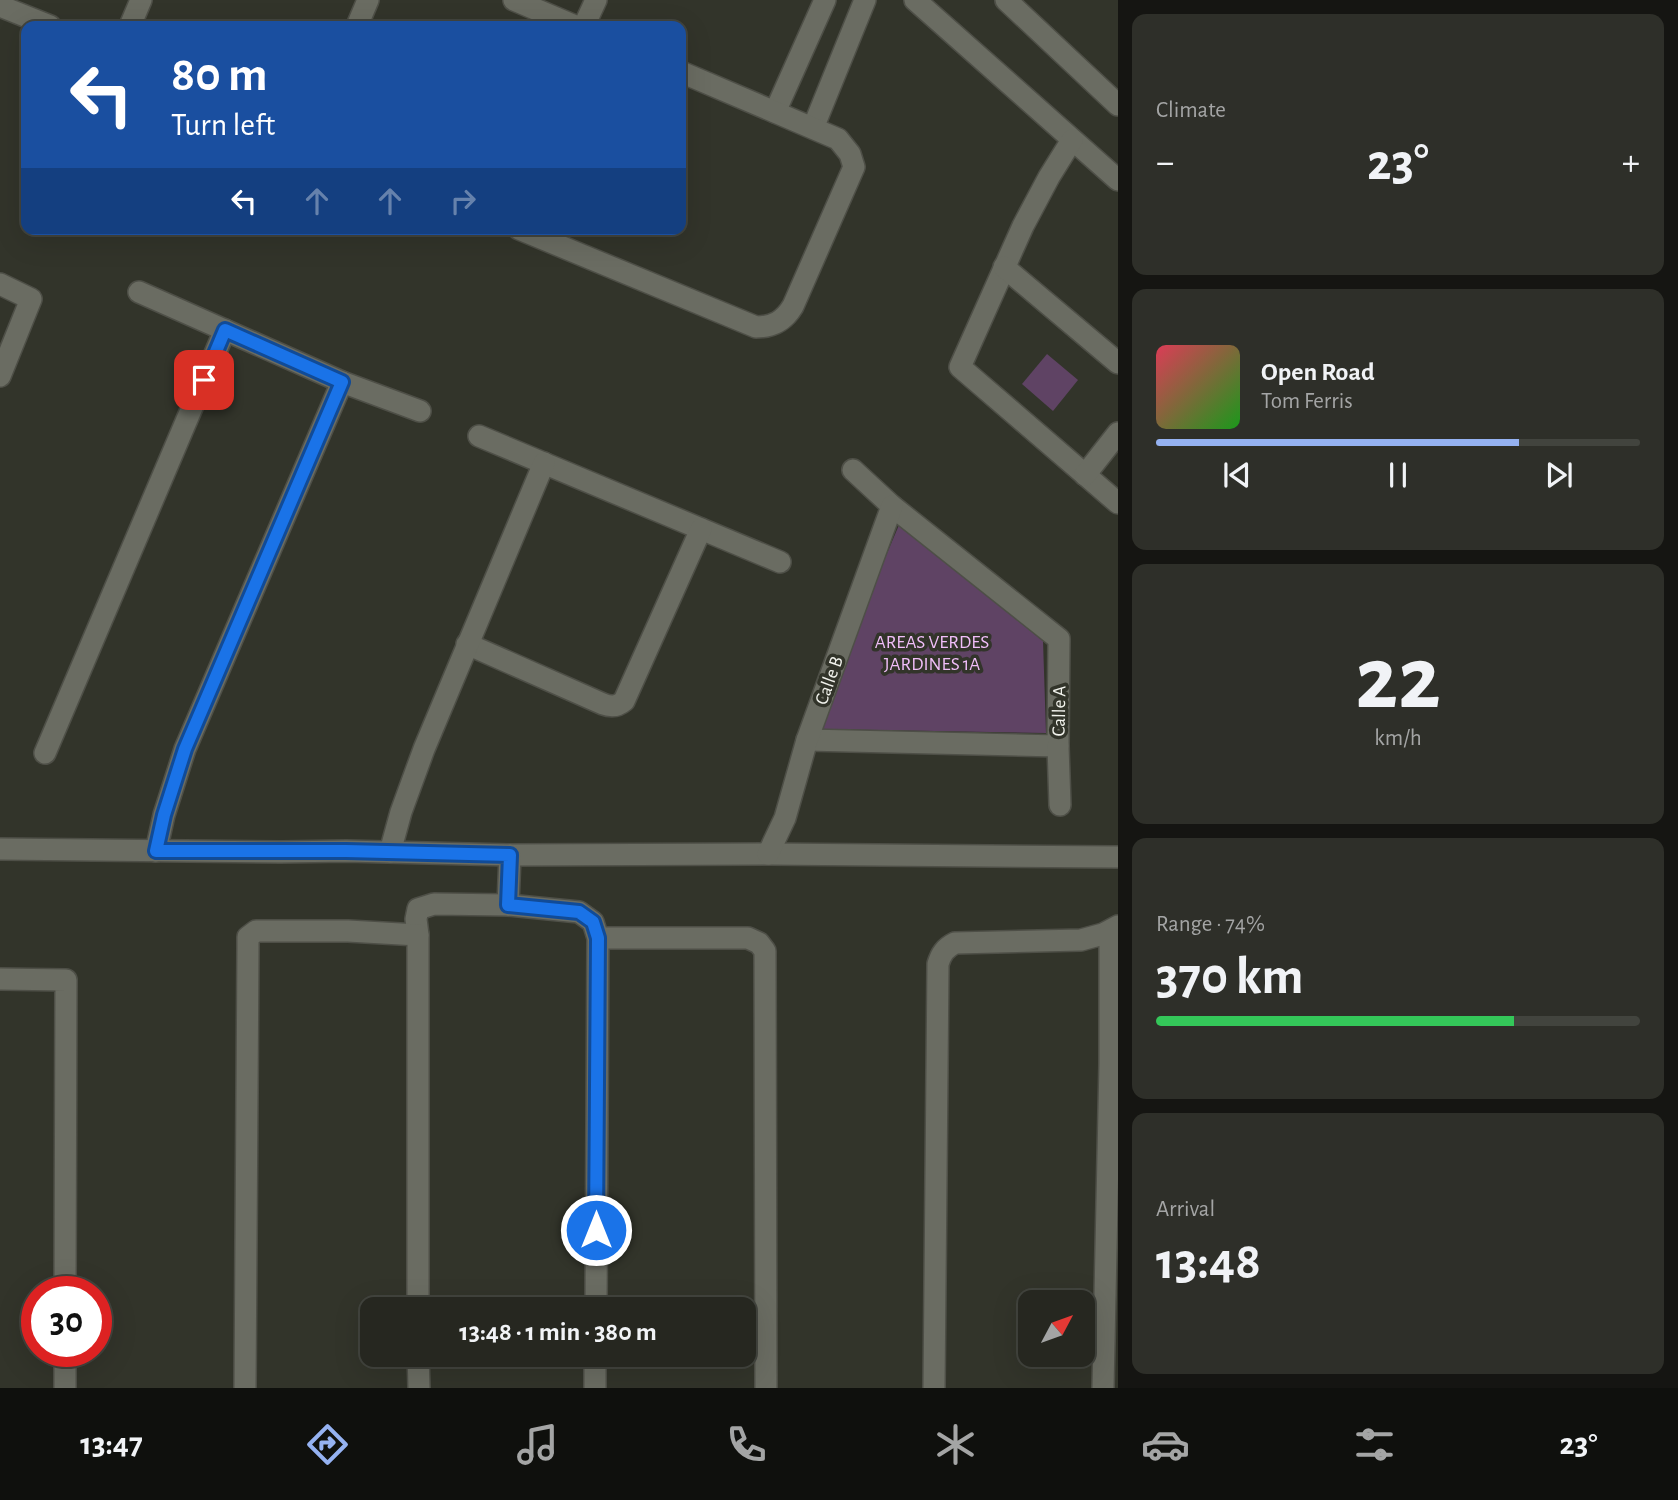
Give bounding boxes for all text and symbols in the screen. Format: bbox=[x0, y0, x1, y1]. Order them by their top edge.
icon: left bbox=[56, 49, 147, 140]
text: 80 m bbox=[171, 51, 268, 100]
text: Climate bbox=[1156, 99, 1226, 122]
text: Turn left bbox=[171, 109, 275, 141]
text: 23° bbox=[1367, 137, 1429, 189]
text: − bbox=[1156, 144, 1174, 182]
text: + bbox=[1622, 144, 1640, 182]
icon: left bbox=[225, 182, 263, 220]
icon: ahead bbox=[298, 182, 336, 220]
icon: ahead bbox=[371, 182, 409, 220]
icon: right bbox=[444, 182, 482, 220]
pin bbox=[174, 350, 234, 410]
text: Open Road bbox=[1261, 359, 1375, 385]
icon: arrive bbox=[185, 361, 223, 399]
text: Tom Ferris bbox=[1261, 390, 1353, 413]
icon: previous bbox=[1218, 456, 1256, 494]
icon: pause bbox=[1379, 456, 1417, 494]
icon: next bbox=[1540, 456, 1578, 494]
park label: AREAS VERDES JARDINES 1A bbox=[875, 633, 989, 674]
text: 22 bbox=[1355, 634, 1441, 725]
street label: Calle B bbox=[812, 654, 847, 707]
street label: Calle A bbox=[1050, 685, 1069, 737]
text: km/h bbox=[1374, 727, 1422, 750]
text: Range · 74% bbox=[1156, 913, 1265, 936]
text: 370 km bbox=[1156, 951, 1304, 1003]
position arrow bbox=[559, 1193, 633, 1267]
text: Arrival bbox=[1156, 1198, 1215, 1221]
text: 13:48 bbox=[1156, 1236, 1261, 1288]
speed limit sign: 30 bbox=[21, 1276, 112, 1367]
north arrow bbox=[1018, 1290, 1096, 1367]
map controls bbox=[1018, 1290, 1095, 1367]
text: 13:48 · 1 min · 380 m bbox=[459, 1319, 657, 1345]
icon: directions bbox=[303, 1420, 352, 1469]
icon: music bbox=[513, 1420, 562, 1469]
icon: phone bbox=[722, 1420, 771, 1469]
icon: climate bbox=[931, 1420, 980, 1469]
icon: car bbox=[1141, 1420, 1190, 1469]
icon: filters bbox=[1350, 1420, 1399, 1469]
text: 13:47 bbox=[80, 1428, 143, 1460]
text: 23° bbox=[1559, 1428, 1598, 1460]

